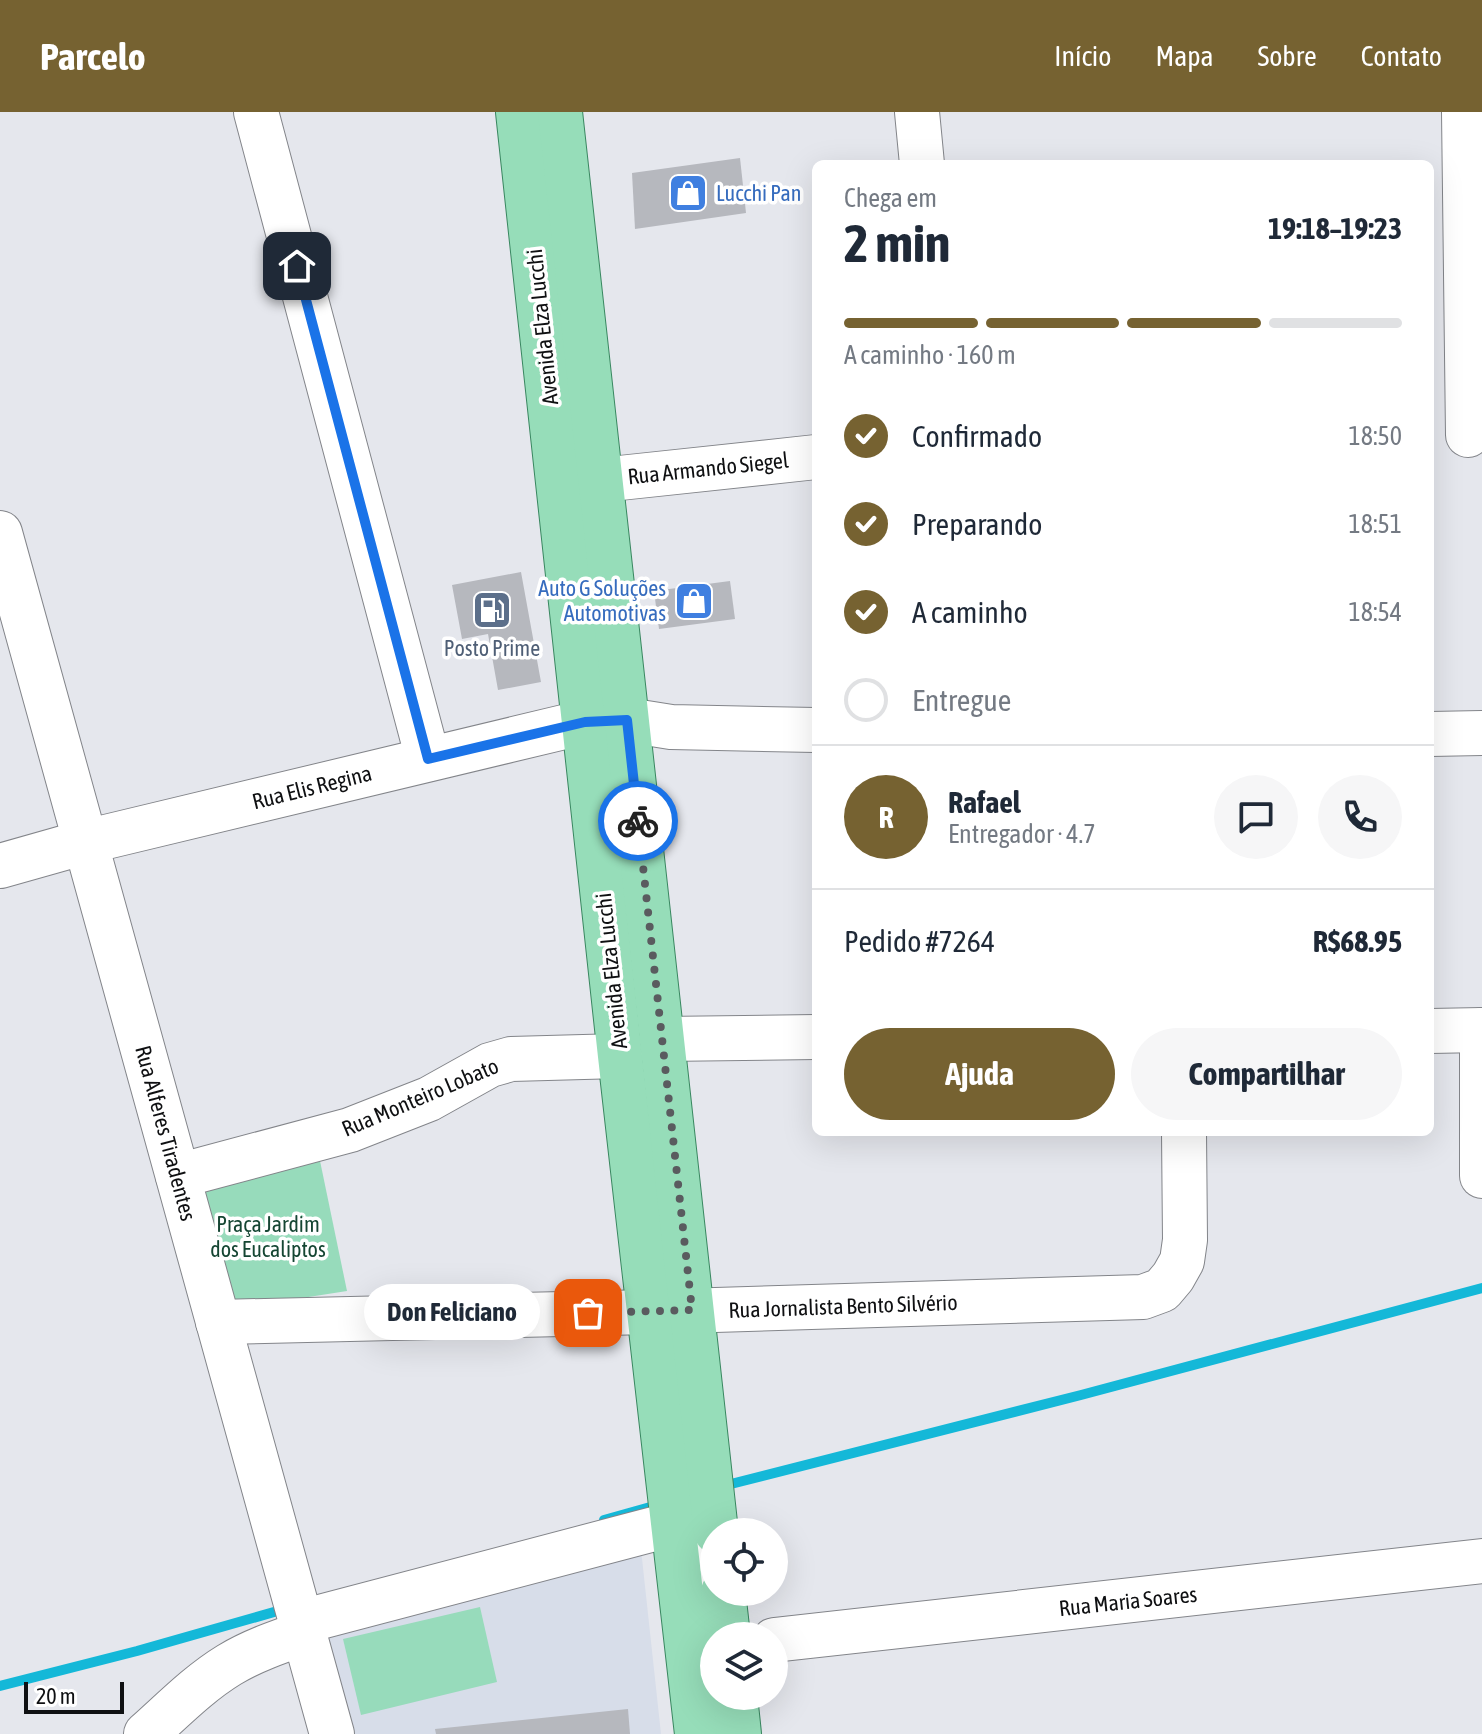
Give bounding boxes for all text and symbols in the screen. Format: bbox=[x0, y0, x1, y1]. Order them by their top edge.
text: Parcelo bbox=[40, 35, 146, 78]
text: Início bbox=[1054, 40, 1111, 72]
text: Mapa bbox=[1155, 40, 1213, 72]
text: Sobre bbox=[1257, 40, 1317, 72]
text: Contato bbox=[1361, 40, 1442, 72]
shop icon: Lucchi Pan bbox=[667, 172, 709, 214]
place label: Lucchi Pan bbox=[716, 180, 801, 206]
text: Chega em bbox=[844, 183, 937, 213]
text: 19:18–19:23 bbox=[1268, 211, 1402, 245]
text: 2 min bbox=[844, 213, 950, 273]
pin bbox=[263, 232, 331, 300]
icon: home bbox=[275, 244, 319, 288]
street label: Avenida Elza Lucchi bbox=[521, 248, 563, 406]
text: A caminho · 160 m bbox=[844, 340, 1016, 370]
icon: check bbox=[844, 414, 888, 458]
text: Confirmado bbox=[912, 419, 1042, 453]
text: 18:50 bbox=[1348, 421, 1402, 451]
street label: Rua Armando Siegel bbox=[626, 447, 790, 489]
icon: check bbox=[844, 502, 888, 546]
text: Preparando bbox=[912, 507, 1042, 541]
text: 18:51 bbox=[1348, 509, 1402, 539]
place label: Auto G Soluções Automotivas bbox=[538, 575, 666, 626]
shop icon: Auto G Soluções Automotivas bbox=[673, 580, 715, 622]
fuel station icon: Posto Prime bbox=[471, 589, 513, 631]
icon: check bbox=[844, 590, 888, 634]
text: A caminho bbox=[912, 595, 1028, 629]
text: 18:54 bbox=[1348, 597, 1402, 627]
place label: Posto Prime bbox=[444, 635, 540, 661]
text: Entregue bbox=[912, 683, 1011, 717]
street label: Rua Elis Regina bbox=[250, 760, 374, 814]
button: chat bbox=[1214, 775, 1298, 859]
button: phone bbox=[1318, 775, 1402, 859]
courier bbox=[598, 781, 678, 861]
text: Rafael bbox=[948, 785, 1021, 819]
icon: bike bbox=[616, 799, 660, 843]
text: R bbox=[879, 800, 894, 834]
text: Entregador · 4.7 bbox=[948, 819, 1095, 849]
street label: Avenida Elza Lucchi bbox=[590, 892, 632, 1050]
text: Pedido #7264 bbox=[844, 924, 995, 958]
text: R$68.95 bbox=[1313, 924, 1402, 958]
button: Ajuda bbox=[844, 1028, 1115, 1120]
button: Compartilhar bbox=[1131, 1028, 1402, 1120]
street label: Rua Alferes Tiradentes bbox=[130, 1043, 202, 1224]
street label: Rua Monteiro Lobato bbox=[338, 1052, 502, 1142]
park label: Praça Jardim dos Eucaliptos bbox=[210, 1211, 326, 1262]
pin bbox=[554, 1279, 622, 1347]
callout: Don Feliciano bbox=[364, 1285, 540, 1341]
street label: Rua Jornalista Bento Silvério bbox=[728, 1289, 958, 1323]
icon: bag bbox=[566, 1291, 610, 1335]
text: Don Feliciano bbox=[387, 1297, 517, 1327]
map controls bbox=[700, 1518, 788, 1710]
button: locate bbox=[700, 1518, 788, 1606]
street label: Rua Maria Soares bbox=[1058, 1581, 1199, 1621]
button: layers bbox=[700, 1622, 788, 1710]
scale bar bbox=[24, 1678, 124, 1714]
text: 20 m bbox=[36, 1683, 76, 1709]

